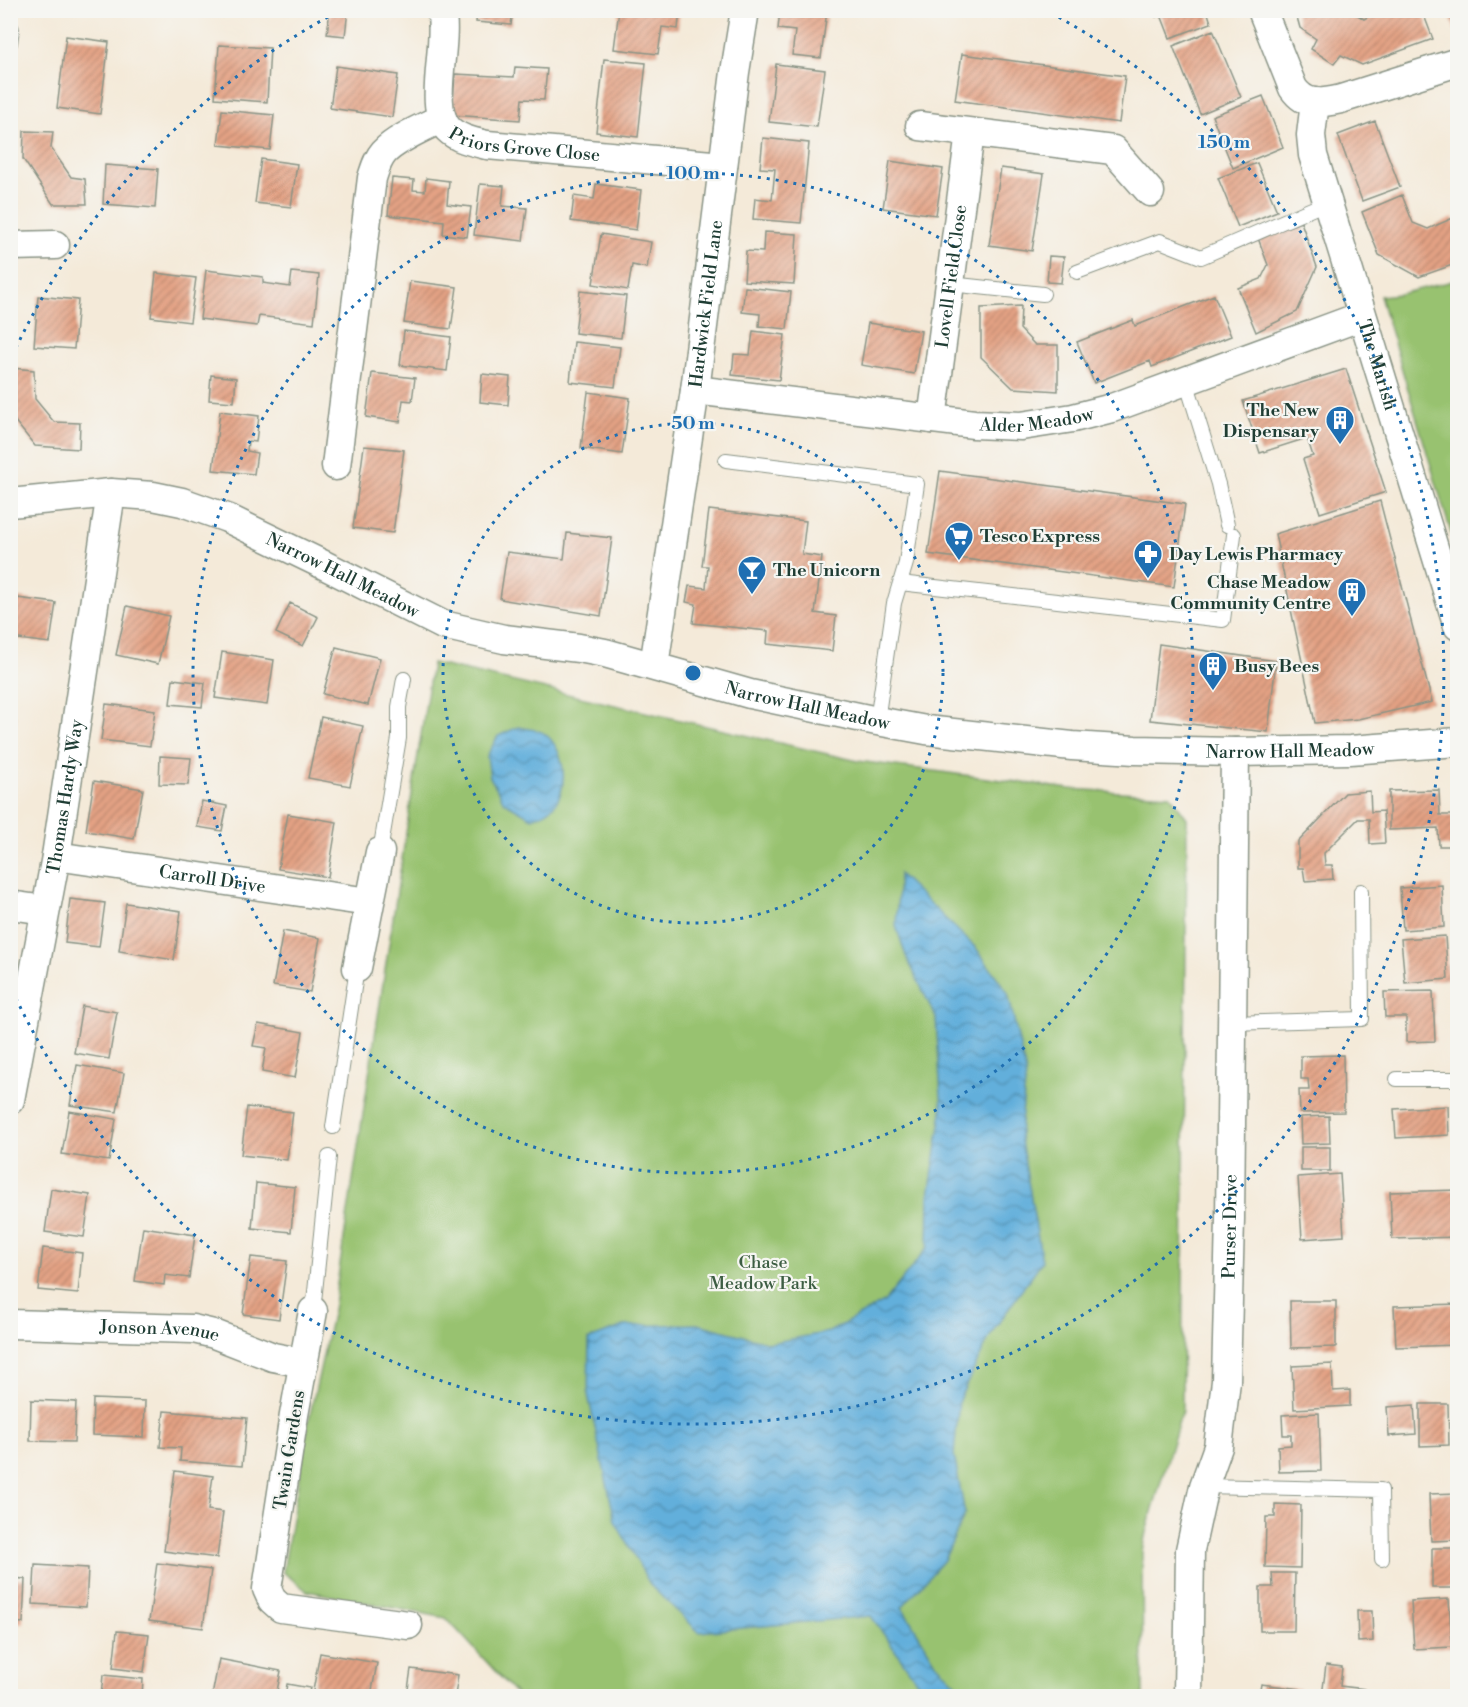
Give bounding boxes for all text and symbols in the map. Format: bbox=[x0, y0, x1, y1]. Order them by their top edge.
street label: Priors Grove Close bbox=[444, 122, 601, 167]
text: 150 m bbox=[1198, 131, 1251, 154]
text: 100 m bbox=[666, 162, 720, 185]
street label: Lovell Field Close bbox=[931, 203, 972, 350]
street label: Hardwick Field Lane bbox=[684, 219, 728, 389]
street label: The Marish bbox=[1352, 317, 1402, 413]
place label: The New Dispensary bbox=[1223, 399, 1320, 443]
street label: Alder Meadow bbox=[978, 402, 1097, 438]
building icon: The New Dispensary bbox=[1324, 404, 1356, 446]
text: 50 m bbox=[671, 412, 715, 435]
supermarket icon: Tesco Express bbox=[943, 520, 975, 562]
place label: Tesco Express bbox=[980, 525, 1100, 548]
street label: Narrow Hall Meadow bbox=[262, 528, 424, 623]
pharmacy icon: Day Lewis Pharmacy bbox=[1132, 538, 1164, 580]
place label: Day Lewis Pharmacy bbox=[1169, 543, 1344, 566]
bar icon: The Unicorn bbox=[736, 554, 768, 596]
place label: The Unicorn bbox=[773, 559, 880, 582]
place label: Chase Meadow Community Centre bbox=[1170, 571, 1332, 615]
building icon: Chase Meadow Community Centre bbox=[1336, 576, 1368, 618]
building icon: Busy Bees bbox=[1197, 650, 1229, 692]
place label: Busy Bees bbox=[1234, 655, 1319, 678]
centre of rings bbox=[683, 663, 703, 683]
street label: Narrow Hall Meadow bbox=[722, 676, 892, 735]
street label: Thomas Hardy Way bbox=[42, 718, 89, 877]
street label: Narrow Hall Meadow bbox=[1206, 737, 1376, 764]
street label: Carroll Drive bbox=[157, 860, 267, 899]
street label: Purser Drive bbox=[1218, 1174, 1242, 1279]
park label: Chase Meadow Park bbox=[709, 1251, 818, 1295]
street label: Jonson Avenue bbox=[98, 1315, 223, 1347]
street label: Twain Gardens bbox=[269, 1388, 310, 1512]

